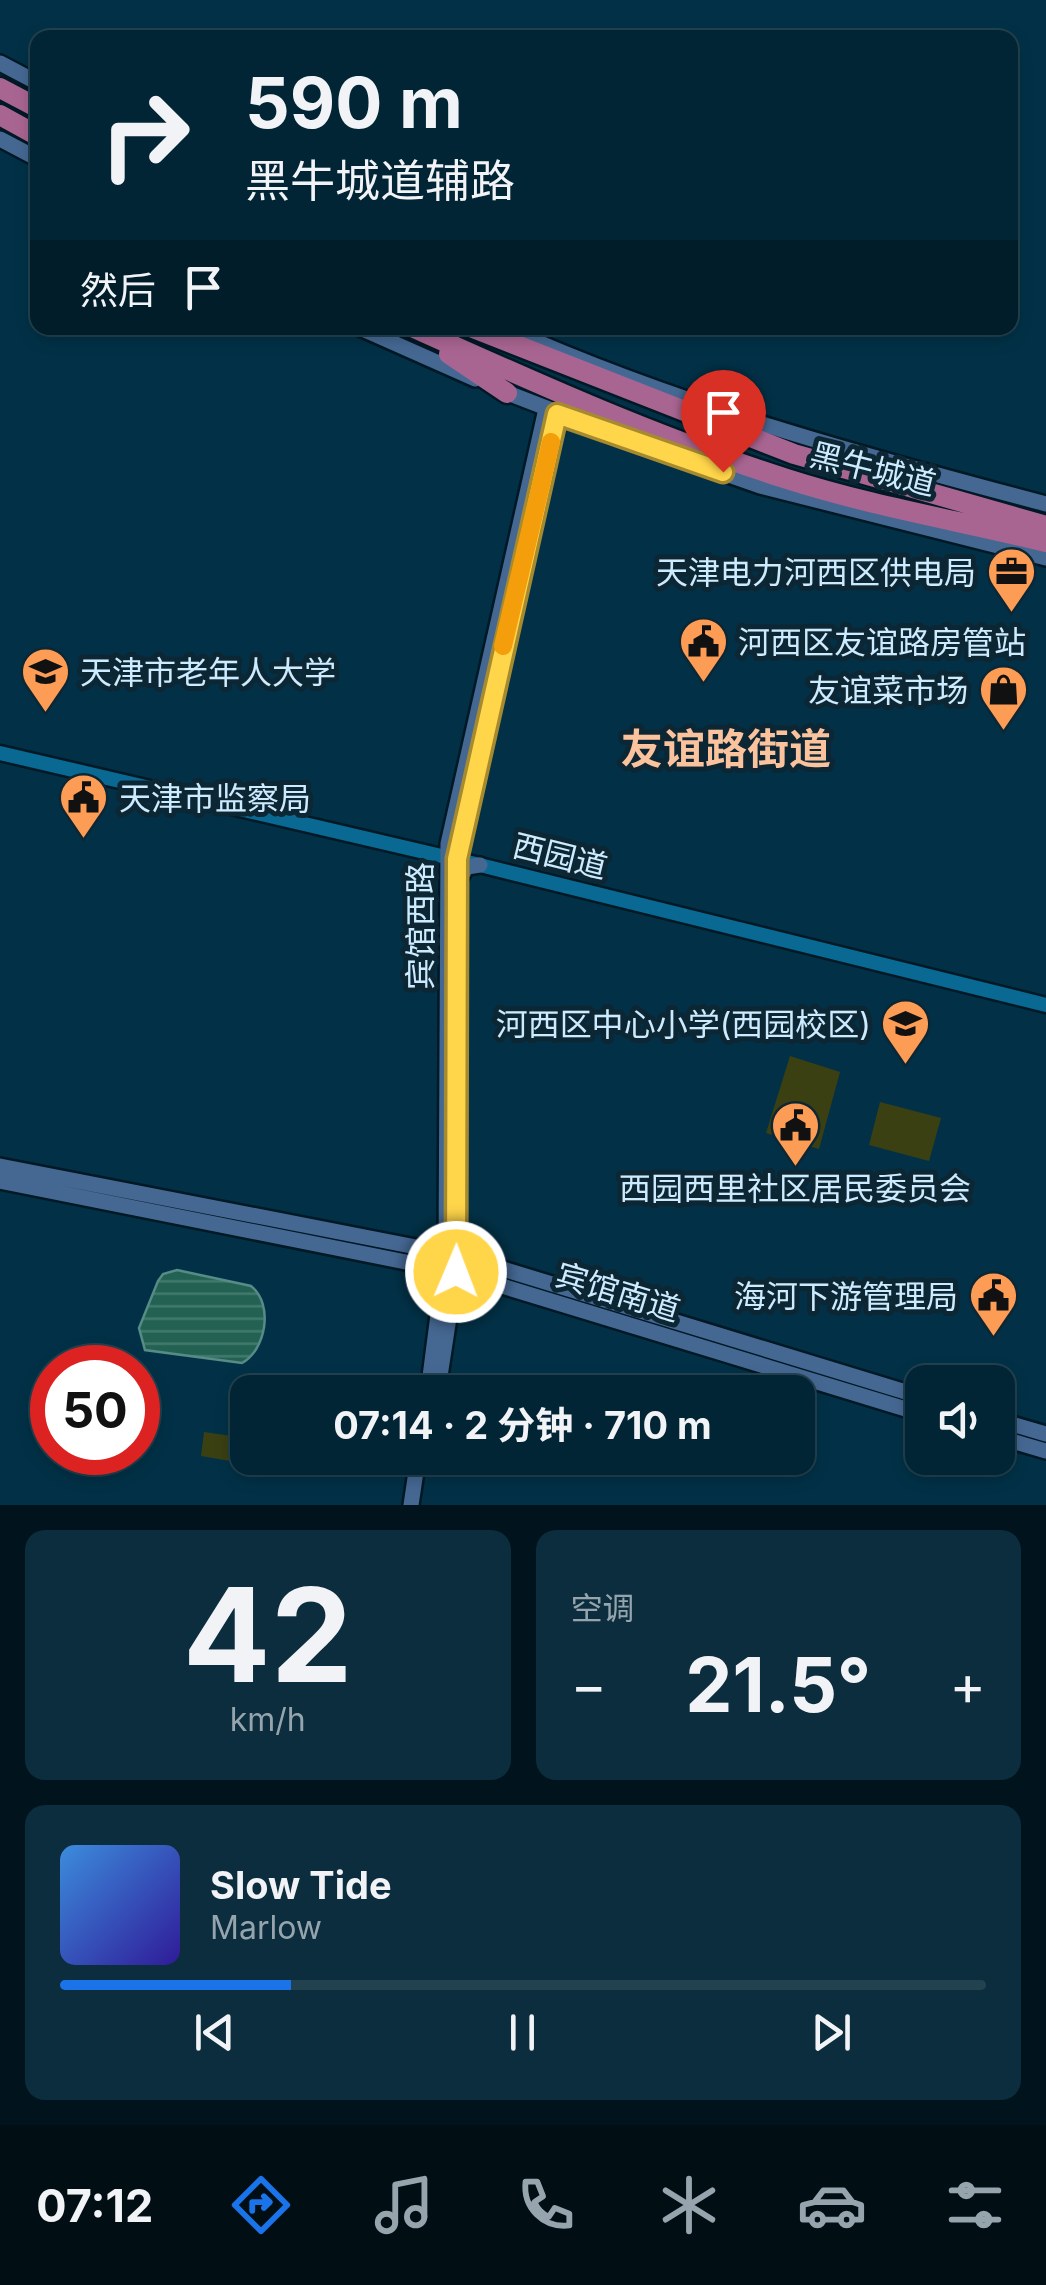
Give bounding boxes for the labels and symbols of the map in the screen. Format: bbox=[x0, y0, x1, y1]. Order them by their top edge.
pin bbox=[681, 370, 766, 473]
street label: 黑牛城道 bbox=[806, 435, 940, 503]
office icon: 天津电力河西区供电局 bbox=[985, 546, 1037, 614]
place label: 天津电力河西区供电局 bbox=[656, 553, 976, 592]
public building icon: 河西区友谊路房管站 bbox=[677, 616, 729, 684]
place label: 河西区友谊路房管站 bbox=[738, 623, 1026, 662]
school or university icon: 天津市老年人大学 bbox=[19, 646, 71, 714]
place label: 天津市老年人大学 bbox=[80, 653, 336, 692]
shop icon: 友谊菜市场 bbox=[977, 664, 1029, 732]
place label: 友谊菜市场 bbox=[808, 671, 968, 710]
district label: 友谊路街道 bbox=[621, 723, 831, 774]
public building icon: 天津市监察局 bbox=[58, 772, 110, 840]
place label: 天津市监察局 bbox=[119, 779, 311, 818]
street label: 西园道 bbox=[509, 825, 611, 887]
street label: 宾馆西路 bbox=[401, 862, 440, 990]
school or university icon: 河西区中心小学(西园校区) bbox=[880, 998, 932, 1066]
place label: 河西区中心小学(西园校区) bbox=[496, 1005, 871, 1044]
public building icon: 西园西里社区居民委员会 bbox=[769, 1100, 821, 1168]
place label: 西园西里社区居民委员会 bbox=[619, 1169, 971, 1208]
position arrow bbox=[404, 1220, 508, 1324]
street label: 宾馆南道 bbox=[551, 1255, 685, 1329]
public building icon: 海河下游管理局 bbox=[967, 1270, 1019, 1338]
place label: 海河下游管理局 bbox=[734, 1277, 958, 1316]
speed limit sign: 50 bbox=[30, 1345, 160, 1475]

